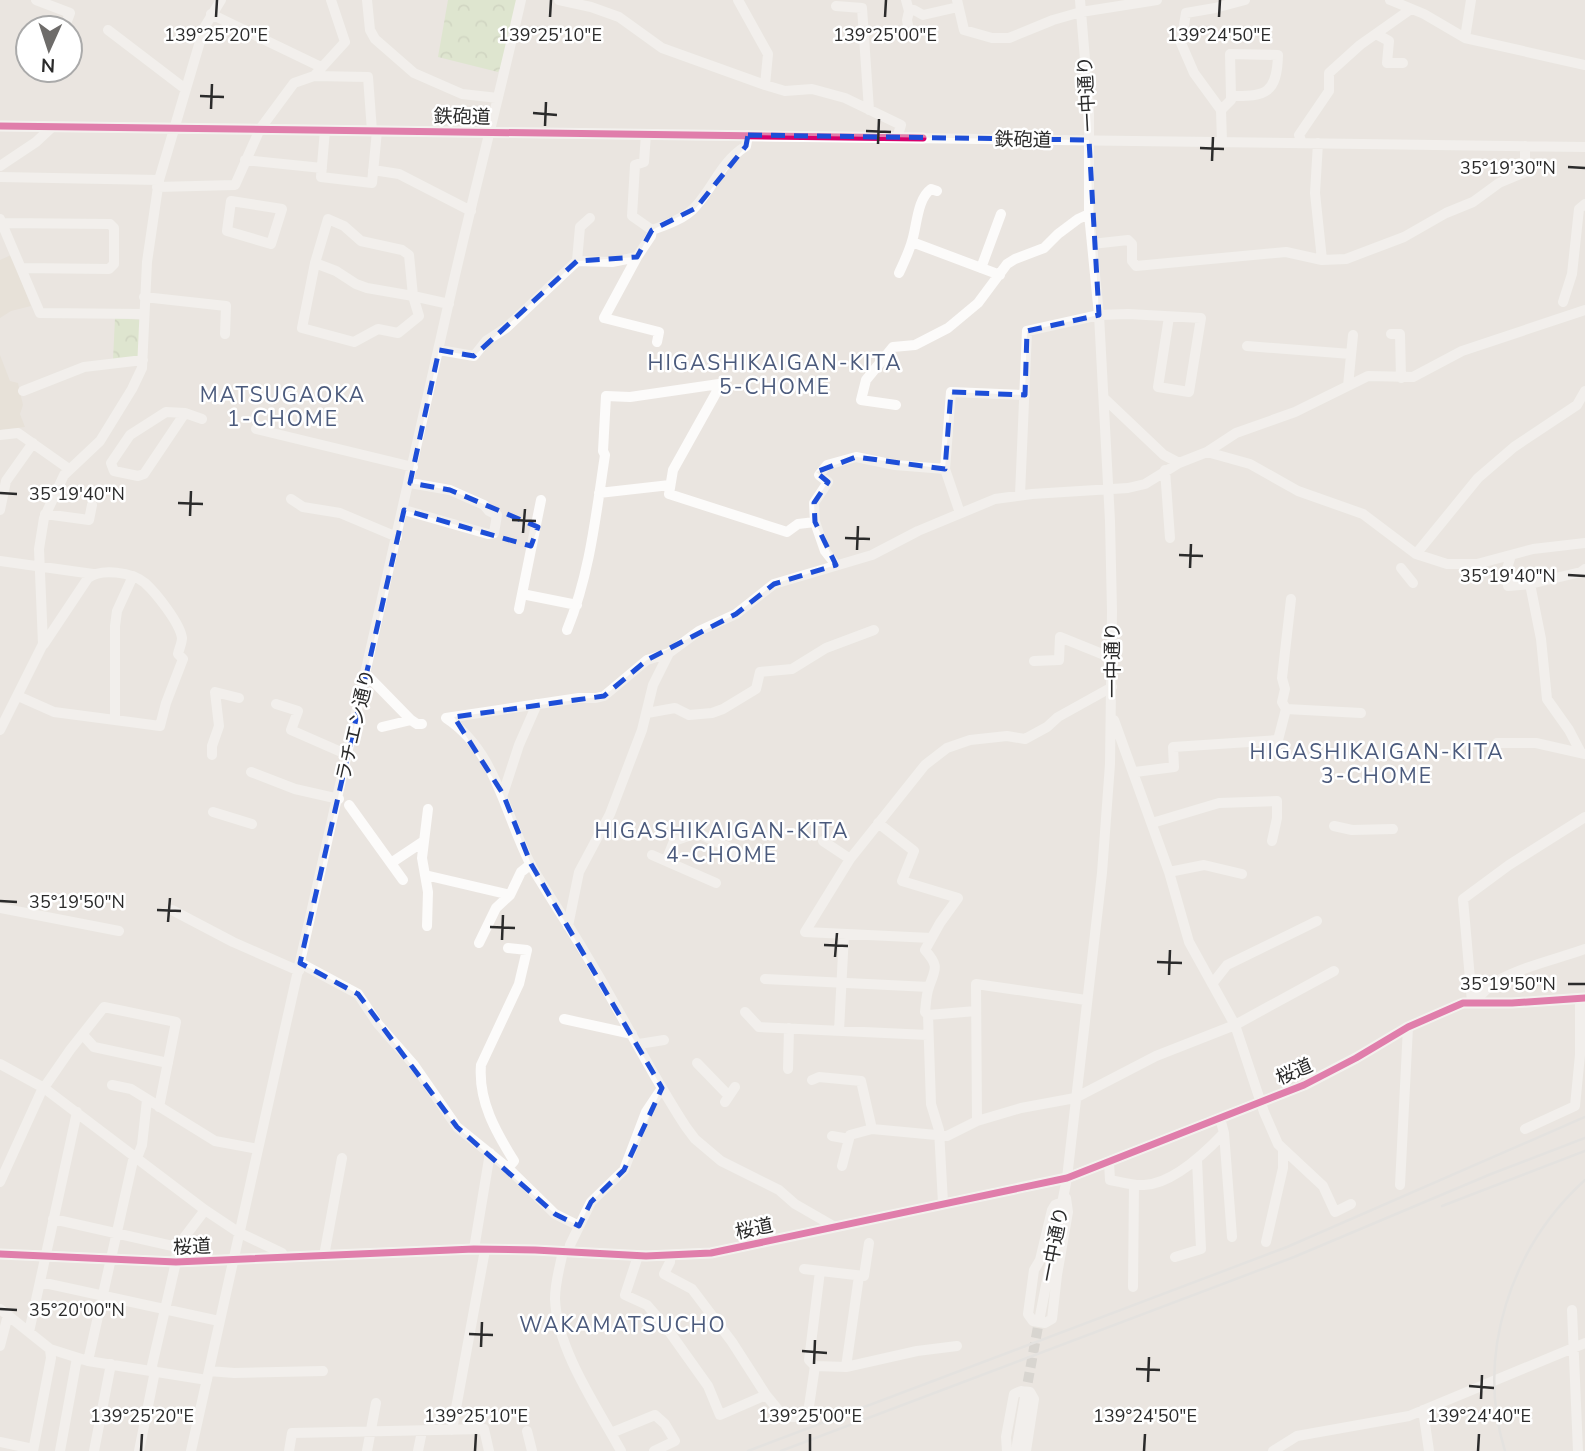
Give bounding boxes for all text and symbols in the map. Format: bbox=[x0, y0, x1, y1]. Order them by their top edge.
north arrow bbox=[14, 14, 84, 84]
text: 139°25'20"E bbox=[164, 23, 268, 47]
text: 139°25'10"E bbox=[498, 23, 602, 47]
text: 139°25'00"E bbox=[833, 23, 937, 47]
text: 139°24'50"E bbox=[1167, 23, 1271, 47]
text: N bbox=[40, 52, 56, 78]
street label: 一中通り bbox=[1072, 55, 1102, 133]
street label: 鉄砲道 bbox=[433, 104, 491, 130]
street label: 鉄砲道 bbox=[994, 127, 1052, 153]
text: 35°19'30"N bbox=[1460, 156, 1556, 180]
district label: HIGASHIKAIGAN-KITA 5-CHOME bbox=[647, 349, 903, 401]
district label: MATSUGAOKA 1-CHOME bbox=[200, 381, 366, 433]
text: 35°19'40"N bbox=[29, 482, 125, 506]
text: 35°19'40"N bbox=[1460, 564, 1556, 588]
street label: 一中通り bbox=[1100, 622, 1126, 698]
street label: ラチエン通り bbox=[330, 667, 381, 784]
district label: HIGASHIKAIGAN-KITA 3-CHOME bbox=[1249, 738, 1505, 790]
district label: HIGASHIKAIGAN-KITA 4-CHOME bbox=[594, 817, 850, 869]
text: 35°19'50"N bbox=[29, 890, 125, 914]
text: 35°19'50"N bbox=[1460, 972, 1556, 996]
street label: 桜道 bbox=[1272, 1052, 1317, 1092]
street label: 一中通り bbox=[1035, 1204, 1075, 1284]
street label: 桜道 bbox=[733, 1212, 776, 1246]
street label: 桜道 bbox=[173, 1233, 211, 1261]
text: 35°20'00"N bbox=[29, 1298, 125, 1322]
district label: WAKAMATSUCHO bbox=[519, 1311, 727, 1339]
text: 139°25'20"E bbox=[90, 1404, 194, 1428]
text: 139°25'10"E bbox=[424, 1404, 528, 1428]
text: 139°25'00"E bbox=[758, 1404, 862, 1428]
text: 139°24'50"E bbox=[1093, 1404, 1197, 1428]
text: 139°24'40"E bbox=[1427, 1404, 1531, 1428]

